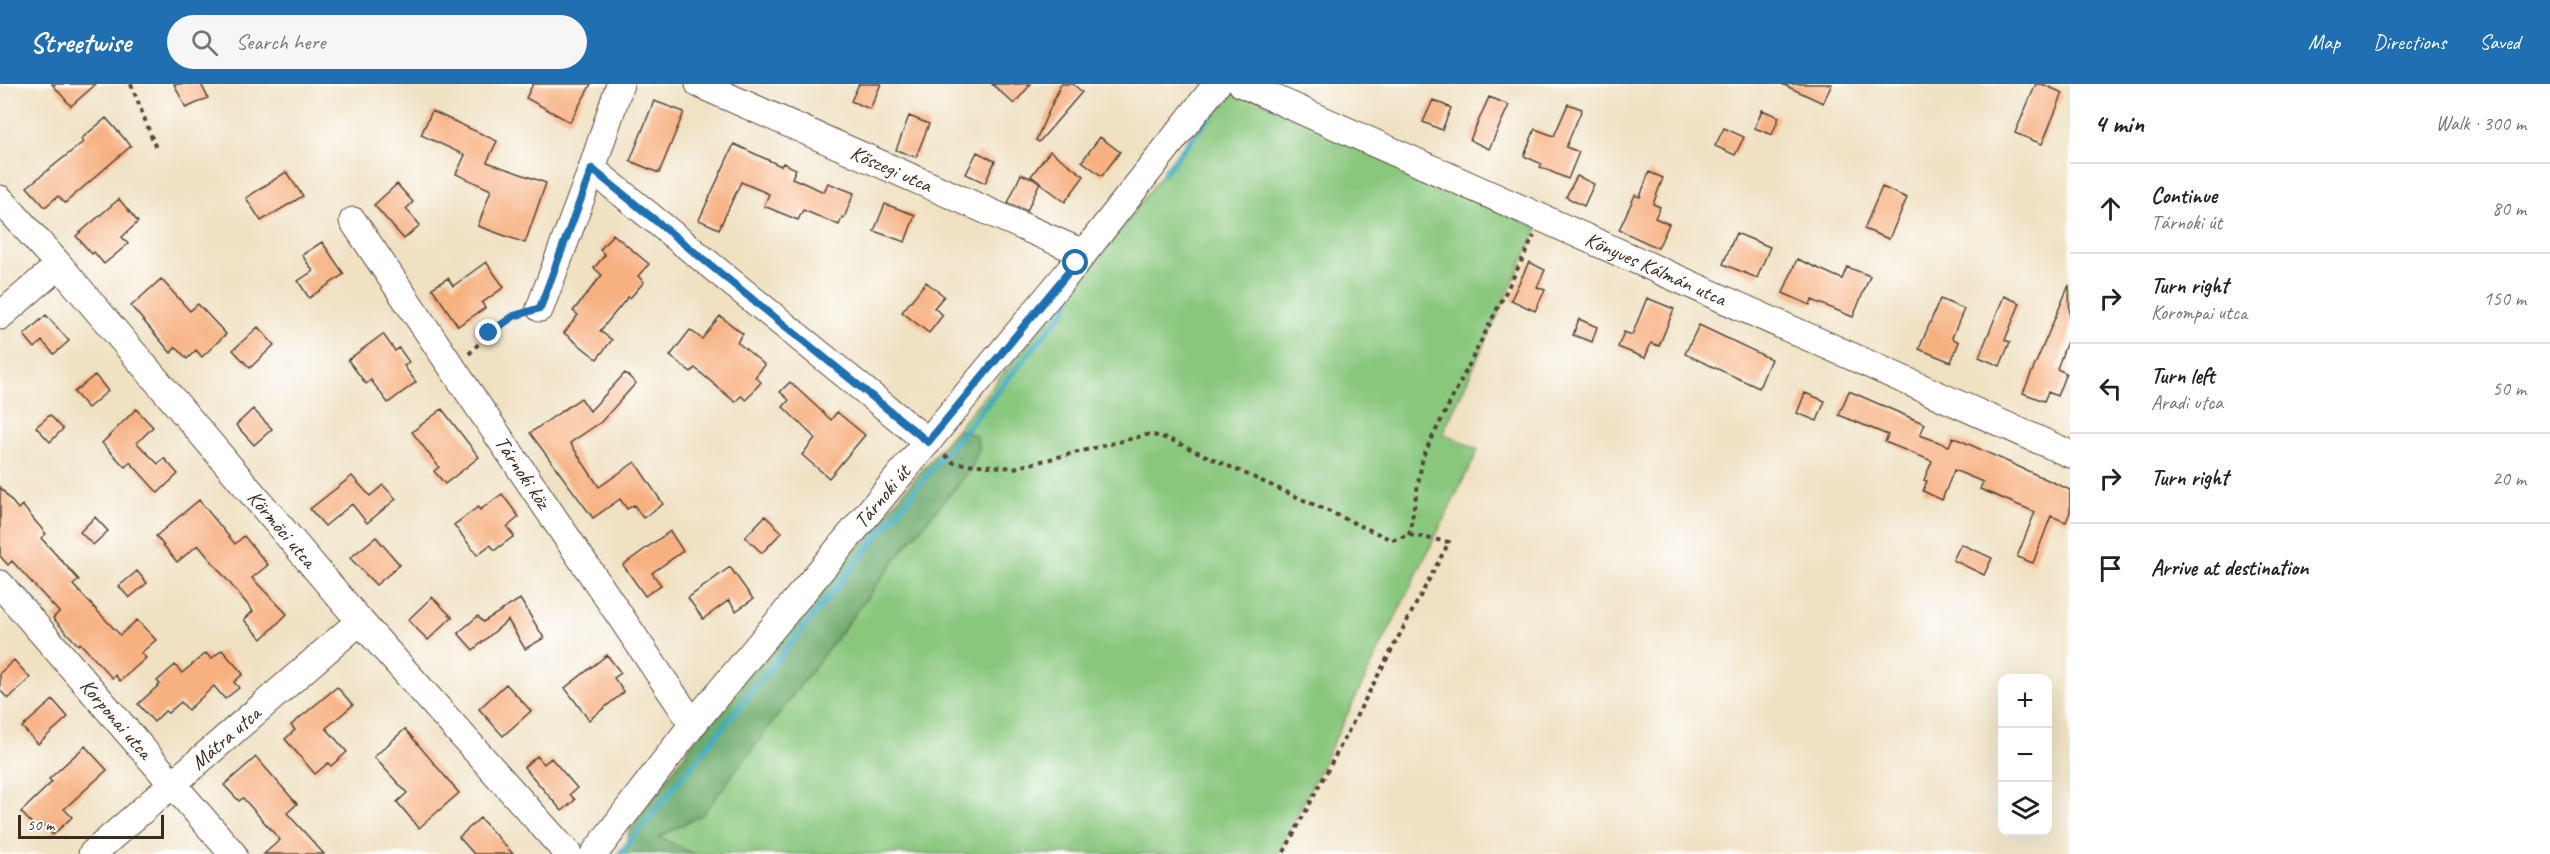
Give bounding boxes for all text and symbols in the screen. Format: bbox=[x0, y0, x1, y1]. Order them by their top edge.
search box bbox=[167, 15, 587, 69]
text: Streetwise bbox=[30, 25, 131, 60]
icon: search bbox=[188, 26, 221, 59]
text: Search here bbox=[236, 28, 325, 56]
text: Map bbox=[2308, 29, 2340, 55]
text: Directions bbox=[2373, 29, 2446, 55]
text: Saved bbox=[2479, 29, 2520, 55]
text: 4 min bbox=[2094, 107, 2144, 140]
text: Walk · 300 m bbox=[2436, 111, 2526, 136]
street label: Kőszegi utca bbox=[846, 139, 938, 199]
text: Continue bbox=[2151, 182, 2217, 210]
icon: ahead bbox=[2094, 192, 2127, 225]
text: 80 m bbox=[2492, 196, 2526, 221]
text: Tárnoki út bbox=[2151, 210, 2222, 235]
street label: Könyves Kálmán utca bbox=[1581, 226, 1731, 312]
route start bbox=[1062, 249, 1088, 275]
text: Turn right bbox=[2151, 272, 2228, 300]
icon: right bbox=[2094, 282, 2127, 315]
text: 150 m bbox=[2483, 286, 2526, 311]
text: Korompai utca bbox=[2151, 300, 2247, 325]
route end bbox=[475, 319, 501, 345]
text: Turn left bbox=[2151, 362, 2215, 390]
icon: left bbox=[2094, 372, 2127, 405]
text: 50 m bbox=[2492, 376, 2526, 401]
text: Aradi utca bbox=[2151, 390, 2223, 415]
street label: Tárnoki köz bbox=[489, 431, 558, 515]
street label: Tárnoki út bbox=[848, 458, 917, 534]
icon: right bbox=[2094, 462, 2127, 495]
text: Turn right bbox=[2151, 464, 2228, 492]
text: 20 m bbox=[2492, 466, 2526, 491]
street label: Körmöci utca bbox=[242, 485, 324, 575]
icon: arrive bbox=[2094, 552, 2127, 585]
text: Arrive at destination bbox=[2151, 554, 2308, 582]
street label: Korponai utca bbox=[75, 673, 160, 766]
map controls bbox=[1998, 674, 2052, 836]
button: + bbox=[1998, 674, 2052, 728]
street label: Mátra utca bbox=[185, 699, 268, 775]
button: − bbox=[1998, 728, 2052, 782]
button: layers bbox=[1998, 782, 2052, 836]
scale bar bbox=[18, 812, 164, 840]
text: 50 m bbox=[27, 815, 54, 835]

